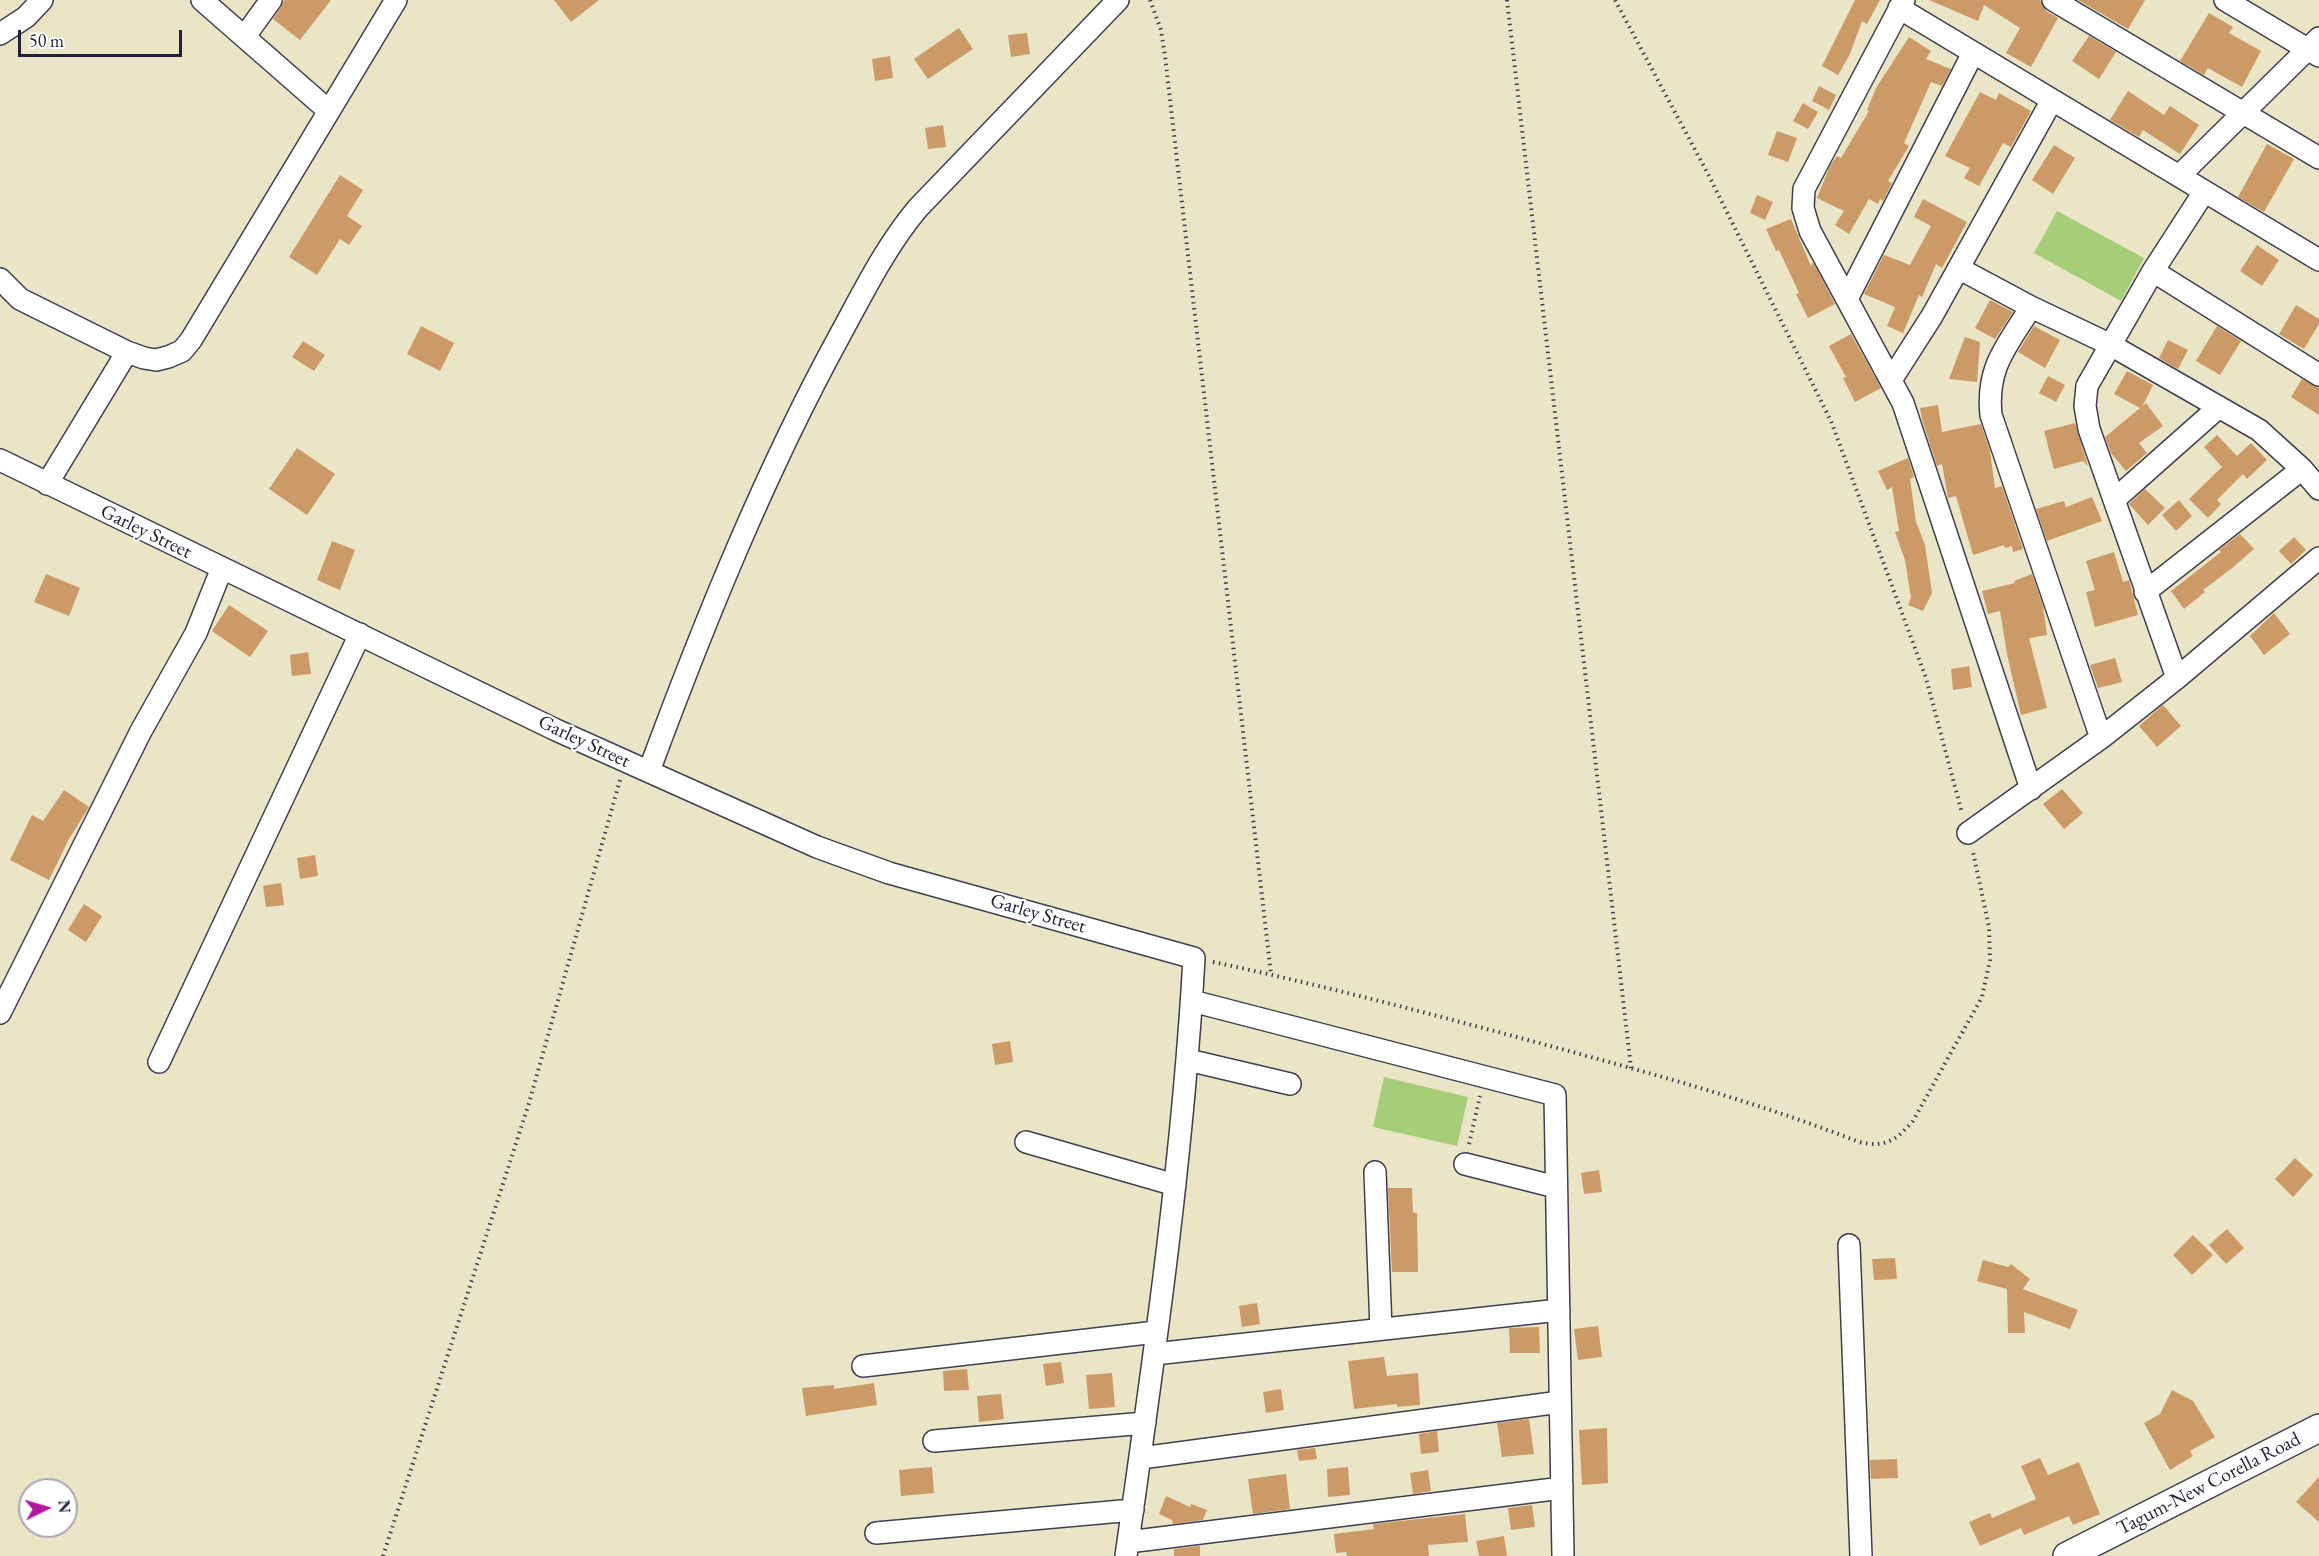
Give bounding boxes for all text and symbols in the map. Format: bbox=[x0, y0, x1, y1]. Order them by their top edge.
scale bar bbox=[21, 18, 184, 56]
text: 50 m bbox=[29, 29, 64, 52]
street label: Garley Street bbox=[96, 500, 196, 564]
street label: Garley Street bbox=[534, 710, 634, 774]
street label: Garley Street bbox=[987, 889, 1089, 939]
street label: Tagum-New Corella Road bbox=[2113, 1427, 2305, 1541]
north arrow bbox=[18, 1478, 78, 1538]
text: N bbox=[53, 1499, 75, 1514]

